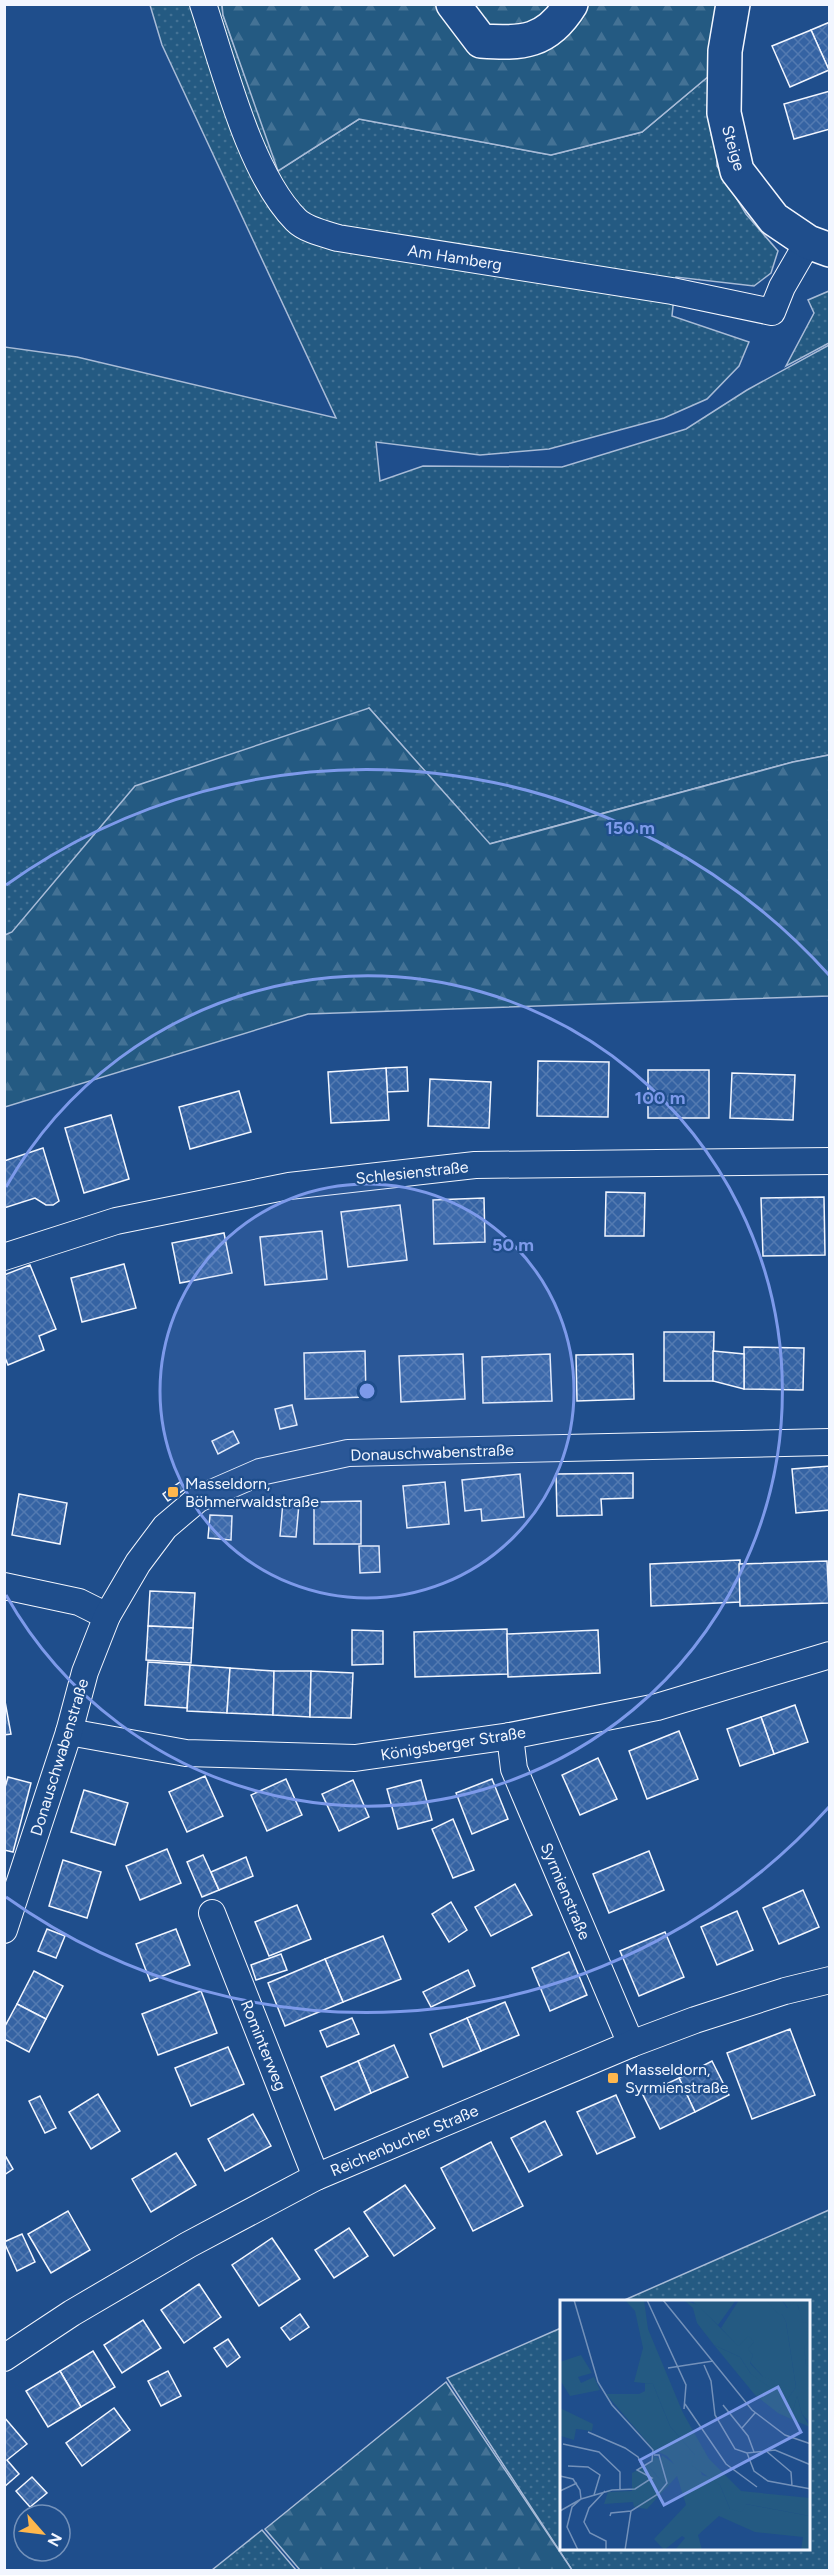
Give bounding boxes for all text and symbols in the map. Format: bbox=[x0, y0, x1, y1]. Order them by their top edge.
street label: Steige bbox=[718, 123, 749, 173]
street label: Am Hamberg bbox=[406, 241, 503, 274]
text: 150 m bbox=[605, 817, 655, 839]
text: 100 m bbox=[635, 1087, 685, 1109]
street label: Schlesienstraße bbox=[355, 1157, 470, 1188]
text: 50 m bbox=[492, 1234, 534, 1256]
centre of rings bbox=[357, 1381, 377, 1401]
street label: Donauschwabenstraße bbox=[350, 1440, 514, 1465]
place label: Masseldorn, Böhmerwaldstraße bbox=[185, 1474, 319, 1511]
marker: Masseldorn, Böhmerwaldstraße bbox=[166, 1485, 180, 1499]
street label: Donauschwabenstraße bbox=[26, 1676, 93, 1838]
street label: Königsberger Straße bbox=[379, 1723, 527, 1764]
street label: Syrmienstraße bbox=[537, 1840, 595, 1943]
street label: Rominterweg bbox=[237, 1997, 290, 2093]
place label: Masseldorn, Syrmienstraße bbox=[625, 2060, 729, 2097]
marker: Masseldorn, Syrmienstraße bbox=[606, 2071, 620, 2085]
street label: Reichenbucher Straße bbox=[327, 2101, 481, 2180]
inset map bbox=[560, 2300, 810, 2551]
north arrow bbox=[12, 2503, 72, 2563]
text: N bbox=[44, 2530, 66, 2550]

